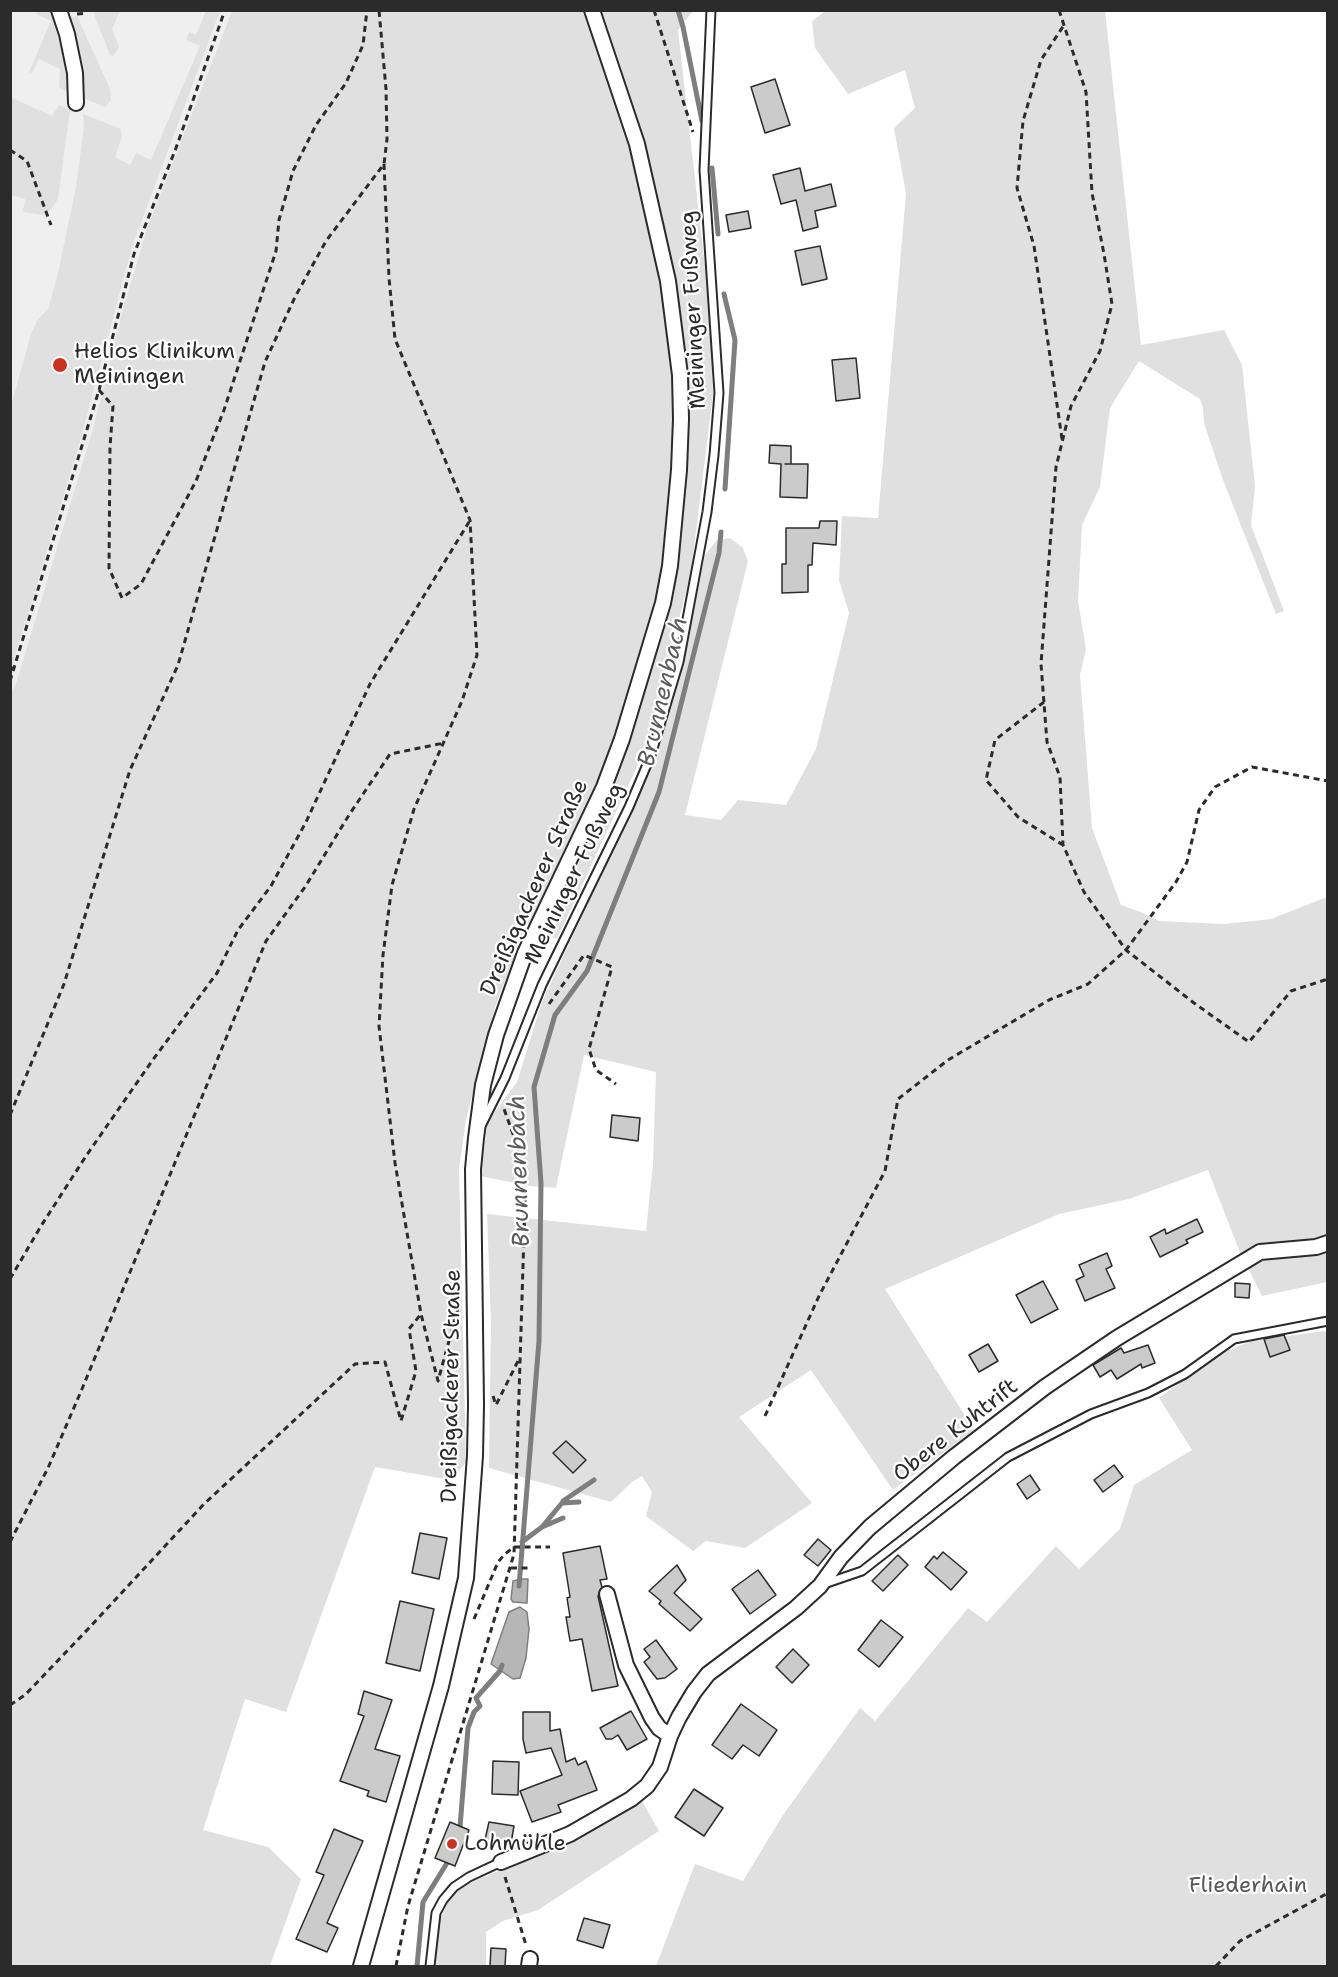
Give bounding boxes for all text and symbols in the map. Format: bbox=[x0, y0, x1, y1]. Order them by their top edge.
street label: Meininger Fußweg bbox=[676, 210, 712, 410]
place label: Helios Klinikum Meiningen bbox=[74, 339, 235, 390]
marker: Helios Klinikum Meiningen bbox=[51, 356, 69, 374]
water label: Brunnenbach bbox=[633, 614, 695, 770]
street label: Dreißigackerer Straße bbox=[475, 776, 595, 1000]
street label: Meininger Fußweg bbox=[520, 779, 630, 969]
water label: Brunnenbach bbox=[503, 1094, 537, 1248]
street label: Dreißigackerer Straße bbox=[437, 1269, 467, 1503]
street label: Obere Kuhtrift bbox=[888, 1374, 1024, 1488]
place label: Lohmühle bbox=[464, 1831, 566, 1857]
marker: Lohmühle bbox=[445, 1837, 459, 1851]
park label: Fliederhain bbox=[1189, 1873, 1307, 1899]

